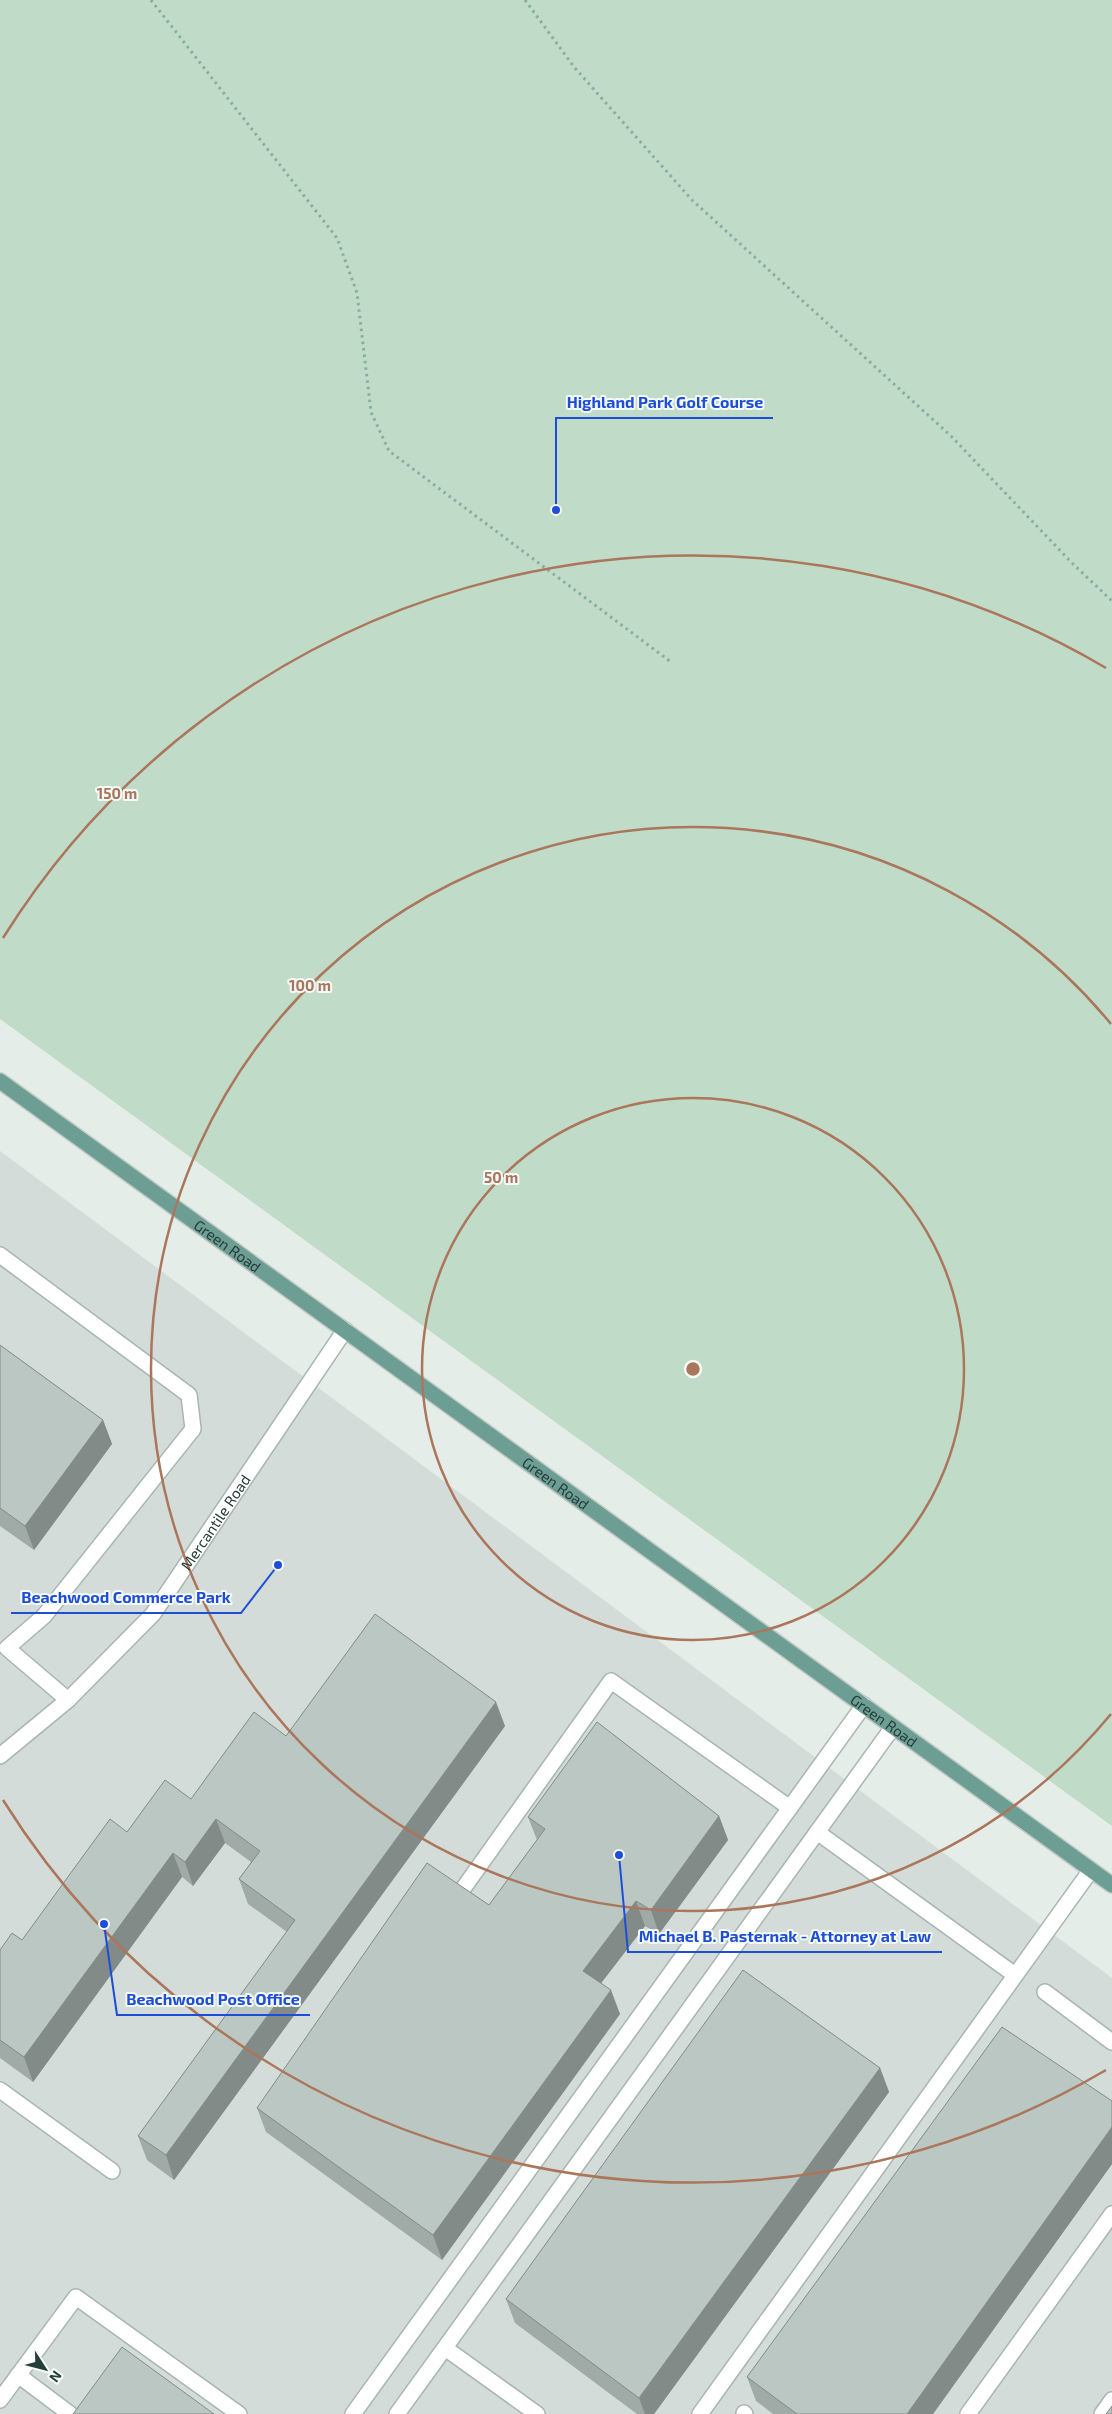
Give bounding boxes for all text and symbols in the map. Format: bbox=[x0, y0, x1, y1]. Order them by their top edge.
callout: Highland Park Golf Course bbox=[556, 387, 773, 418]
text: Highland Park Golf Course bbox=[567, 392, 763, 411]
text: 150 m bbox=[97, 784, 137, 802]
text: 100 m bbox=[289, 976, 331, 994]
text: 50 m bbox=[484, 1168, 518, 1186]
street label: Green Road bbox=[191, 1215, 265, 1276]
centre of rings bbox=[684, 1360, 702, 1378]
street label: Green Road bbox=[519, 1453, 593, 1513]
street label: Mercantile Road bbox=[177, 1471, 254, 1573]
callout: Beachwood Commerce Park bbox=[11, 1582, 241, 1613]
text: Beachwood Commerce Park bbox=[21, 1587, 231, 1606]
street label: Green Road bbox=[847, 1690, 921, 1750]
callout: Michael B. Pasternak - Attorney at Law bbox=[628, 1921, 942, 1952]
text: Michael B. Pasternak - Attorney at Law bbox=[639, 1926, 932, 1946]
callout: Beachwood Post Office bbox=[117, 1984, 310, 2015]
text: Beachwood Post Office bbox=[126, 1989, 300, 2008]
north arrow bbox=[20, 2344, 70, 2394]
text: N bbox=[46, 2368, 66, 2386]

